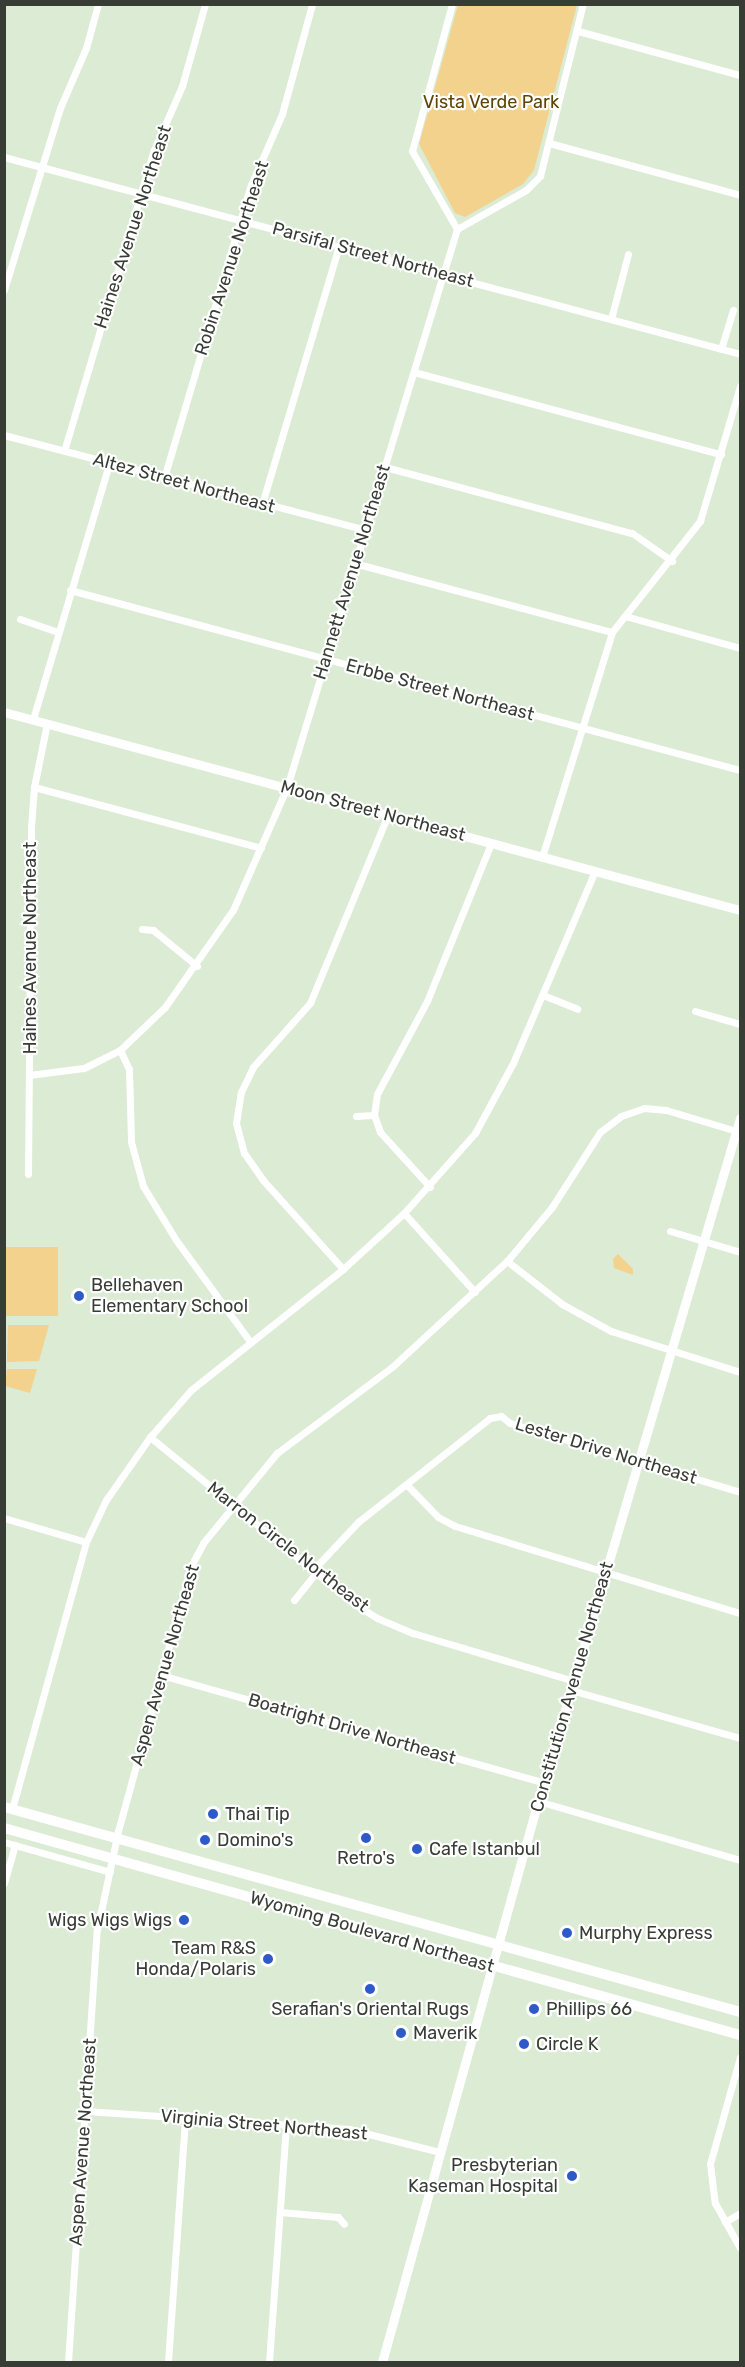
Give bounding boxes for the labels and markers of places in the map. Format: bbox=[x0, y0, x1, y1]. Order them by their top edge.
place label: Bellehaven Elementary School bbox=[91, 1275, 249, 1318]
marker: Bellehaven Elementary School bbox=[72, 1289, 86, 1303]
place label: Thai Tip bbox=[225, 1803, 290, 1825]
marker: Thai Tip bbox=[206, 1807, 220, 1821]
place label: Domino's bbox=[217, 1829, 294, 1851]
marker: Retro's bbox=[359, 1831, 373, 1845]
marker: Domino's bbox=[198, 1833, 212, 1847]
place label: Cafe Istanbul bbox=[429, 1838, 540, 1860]
marker: Cafe Istanbul bbox=[410, 1842, 424, 1856]
place label: Retro's bbox=[337, 1847, 395, 1869]
place label: Wigs Wigs Wigs bbox=[47, 1909, 172, 1931]
marker: Wigs Wigs Wigs bbox=[177, 1913, 191, 1927]
place label: Murphy Express bbox=[579, 1922, 713, 1944]
marker: Murphy Express bbox=[560, 1926, 574, 1940]
place label: Team R&S Honda/Polaris bbox=[136, 1938, 256, 1980]
marker: Team R&S Honda/Polaris bbox=[261, 1952, 275, 1966]
marker: Serafian's Oriental Rugs bbox=[363, 1982, 377, 1996]
place label: Serafian's Oriental Rugs bbox=[271, 1998, 469, 2020]
place label: Phillips 66 bbox=[546, 1998, 632, 2020]
marker: Phillips 66 bbox=[527, 2002, 541, 2016]
place label: Maverik bbox=[413, 2022, 477, 2044]
marker: Maverik bbox=[394, 2026, 408, 2040]
place label: Circle K bbox=[536, 2033, 599, 2055]
marker: Circle K bbox=[517, 2037, 531, 2051]
place label: Presbyterian Kaseman Hospital bbox=[408, 2155, 558, 2198]
marker: Presbyterian Kaseman Hospital bbox=[563, 2167, 581, 2185]

